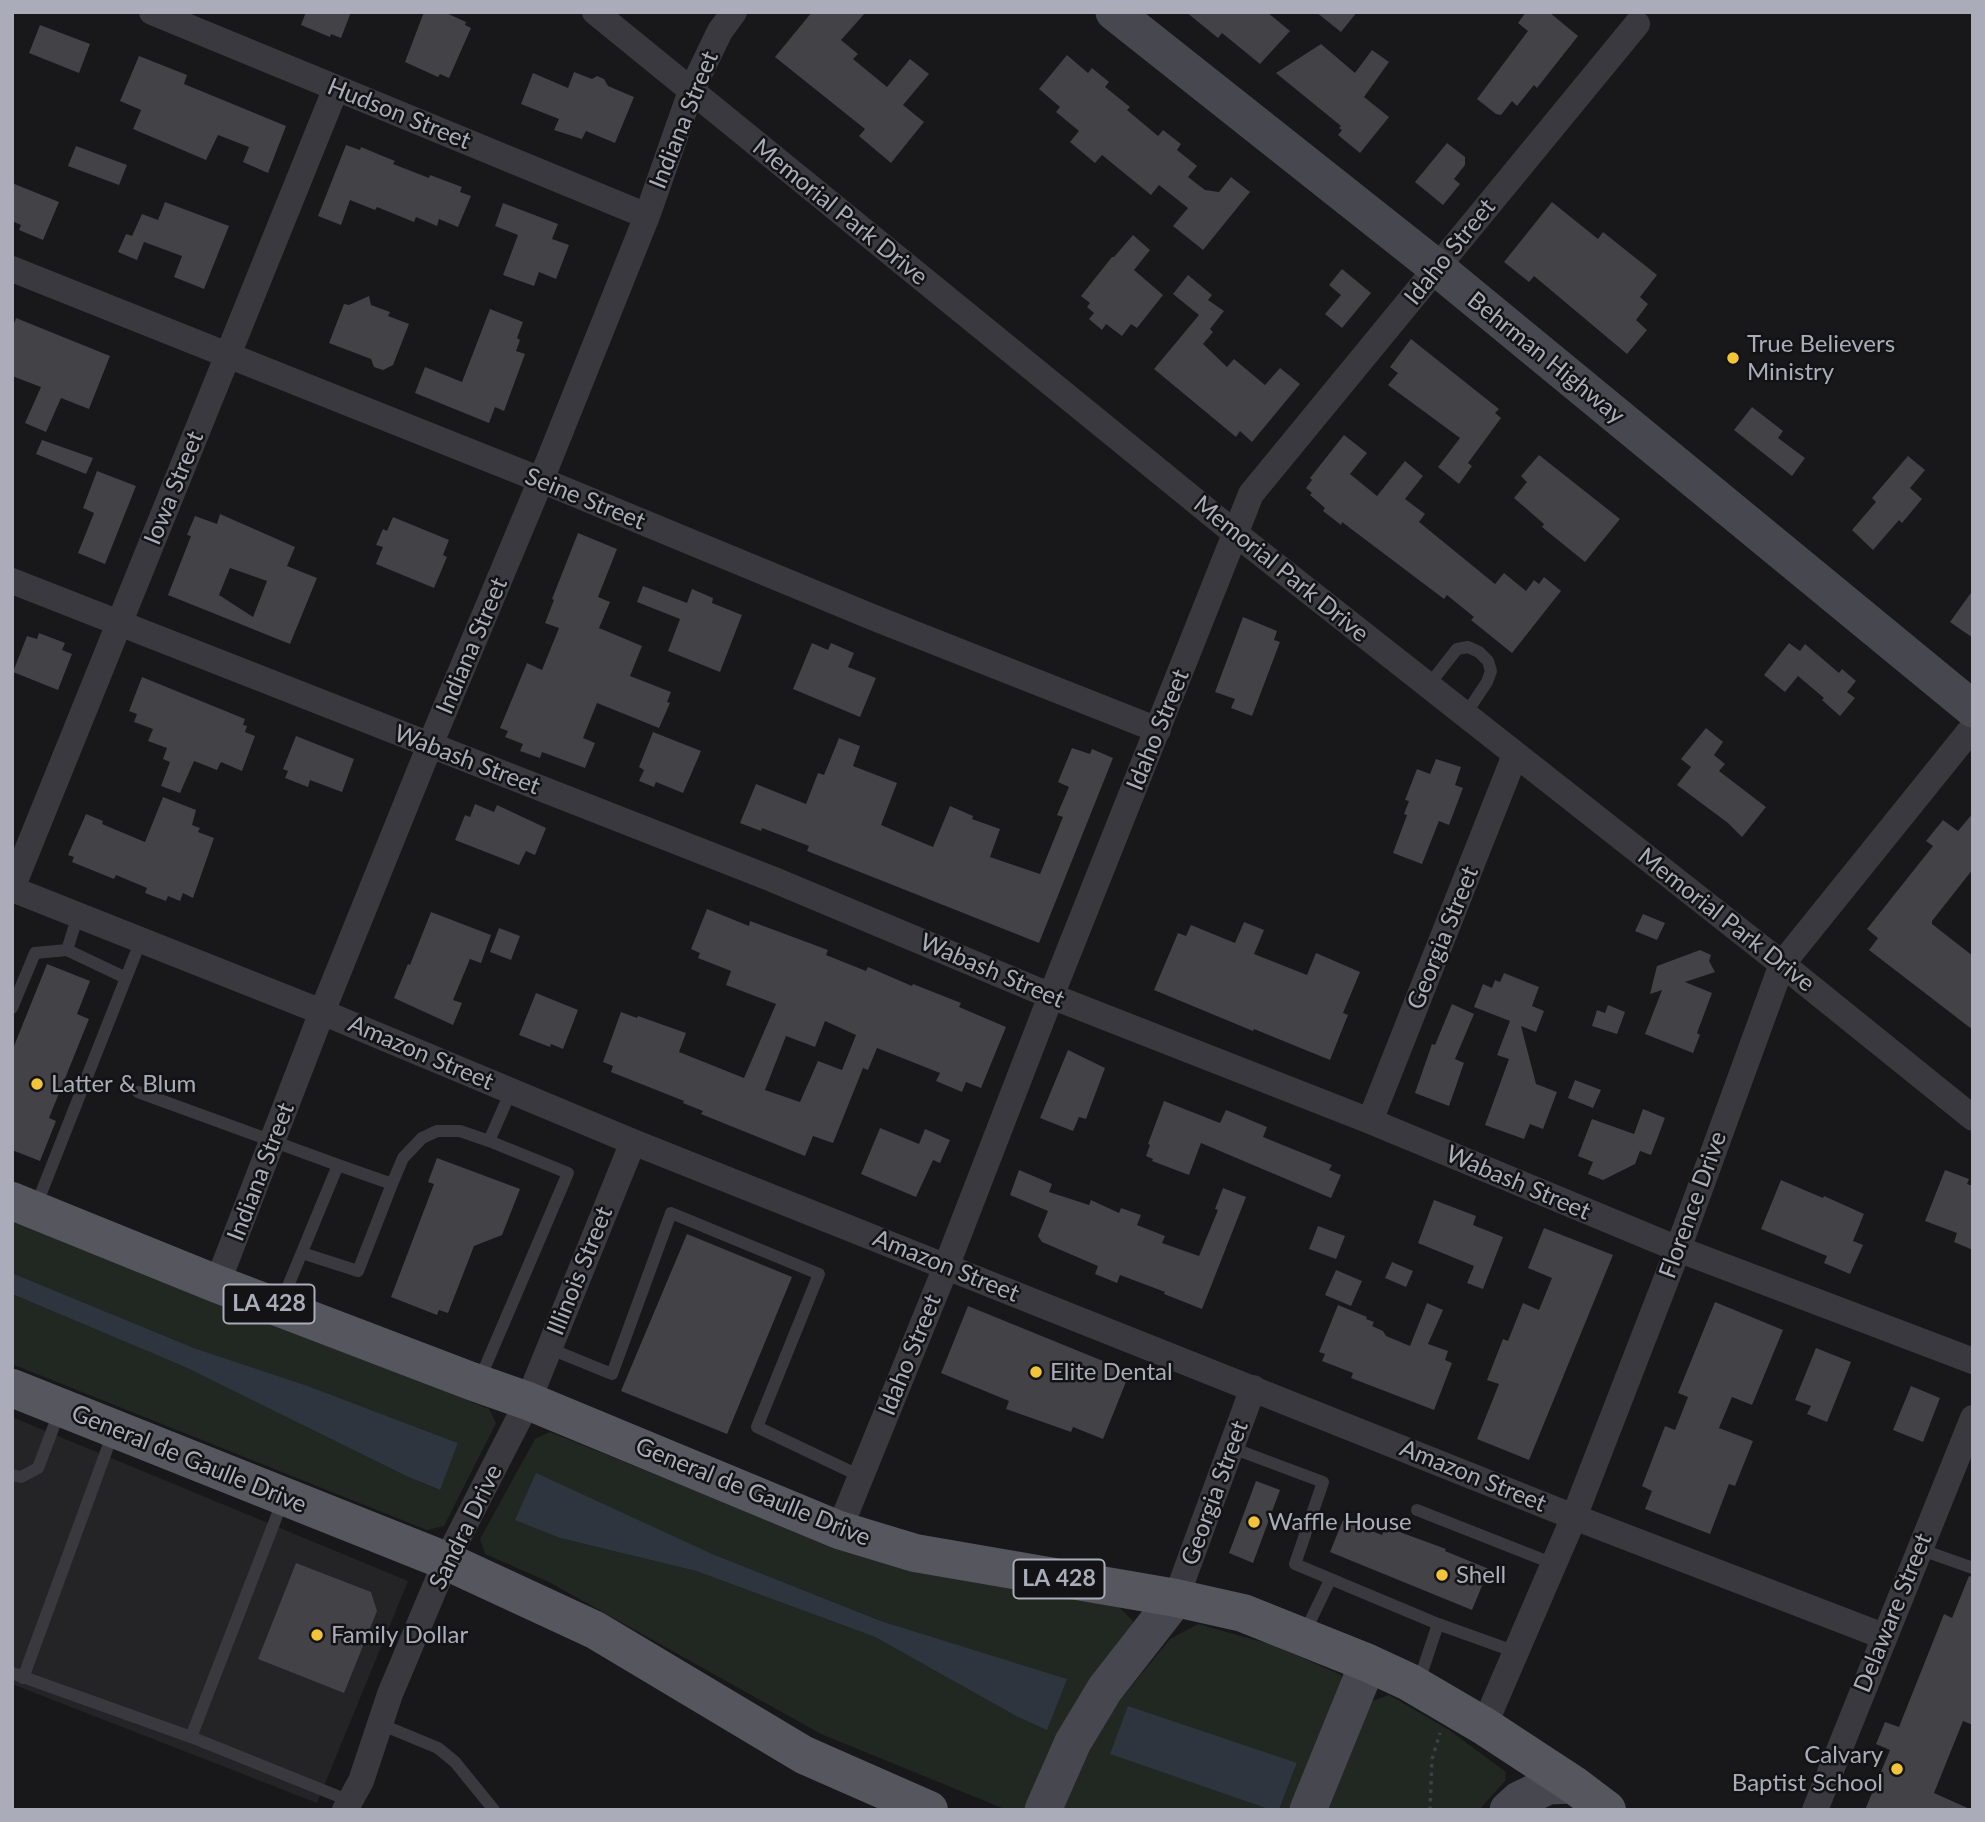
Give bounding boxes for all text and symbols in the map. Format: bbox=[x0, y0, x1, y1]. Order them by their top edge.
street label: Indiana Street bbox=[643, 47, 725, 193]
street label: Hudson Street bbox=[323, 72, 475, 156]
street label: Memorial Park Drive bbox=[747, 133, 933, 291]
street label: Idaho Street bbox=[1399, 193, 1501, 311]
street label: Behrman Highway bbox=[1462, 286, 1630, 430]
place label: True Believers Ministry bbox=[1747, 330, 1895, 386]
marker: True Believers Ministry bbox=[1725, 350, 1741, 366]
street label: Iowa Street bbox=[138, 427, 210, 549]
street label: Seine Street bbox=[521, 462, 649, 536]
street label: Memorial Park Drive bbox=[1188, 490, 1374, 648]
street label: Indiana Street bbox=[430, 573, 514, 719]
street label: Idaho Street bbox=[1121, 665, 1195, 795]
street label: Wabash Street bbox=[390, 719, 544, 801]
street label: Memorial Park Drive bbox=[1632, 842, 1820, 998]
street label: Georgia Street bbox=[1401, 862, 1485, 1014]
street label: Wabash Street bbox=[916, 928, 1068, 1014]
street label: Amazon Street bbox=[344, 1009, 498, 1097]
place label: Latter & Blum bbox=[51, 1070, 196, 1098]
marker: Latter & Blum bbox=[29, 1076, 45, 1092]
street label: Indiana Street bbox=[221, 1099, 301, 1245]
street label: Florence Drive bbox=[1653, 1128, 1733, 1282]
street label: Wabash Street bbox=[1442, 1140, 1594, 1226]
street label: Illinois Street bbox=[541, 1203, 619, 1339]
street label: Amazon Street bbox=[869, 1224, 1023, 1308]
road number: LA 428 bbox=[224, 1284, 314, 1324]
street label: Idaho Street bbox=[873, 1290, 947, 1420]
place label: Elite Dental bbox=[1050, 1358, 1173, 1386]
marker: Elite Dental bbox=[1028, 1364, 1044, 1380]
street label: General de Gaulle Drive bbox=[67, 1399, 311, 1519]
street label: Georgia Street bbox=[1176, 1417, 1254, 1569]
street label: General de Gaulle Drive bbox=[631, 1432, 875, 1552]
street label: Amazon Street bbox=[1396, 1434, 1550, 1518]
street label: Sandra Drive bbox=[423, 1460, 509, 1594]
place label: Waffle House bbox=[1268, 1508, 1412, 1536]
marker: Waffle House bbox=[1246, 1514, 1262, 1530]
street label: Delaware Street bbox=[1848, 1529, 1938, 1697]
road number: LA 428 bbox=[1014, 1560, 1104, 1598]
place label: Shell bbox=[1456, 1561, 1506, 1589]
marker: Shell bbox=[1434, 1567, 1450, 1583]
place label: Family Dollar bbox=[331, 1621, 468, 1649]
marker: Family Dollar bbox=[309, 1627, 325, 1643]
place label: Calvary Baptist School bbox=[1732, 1741, 1883, 1797]
marker: Calvary Baptist School bbox=[1889, 1761, 1905, 1777]

